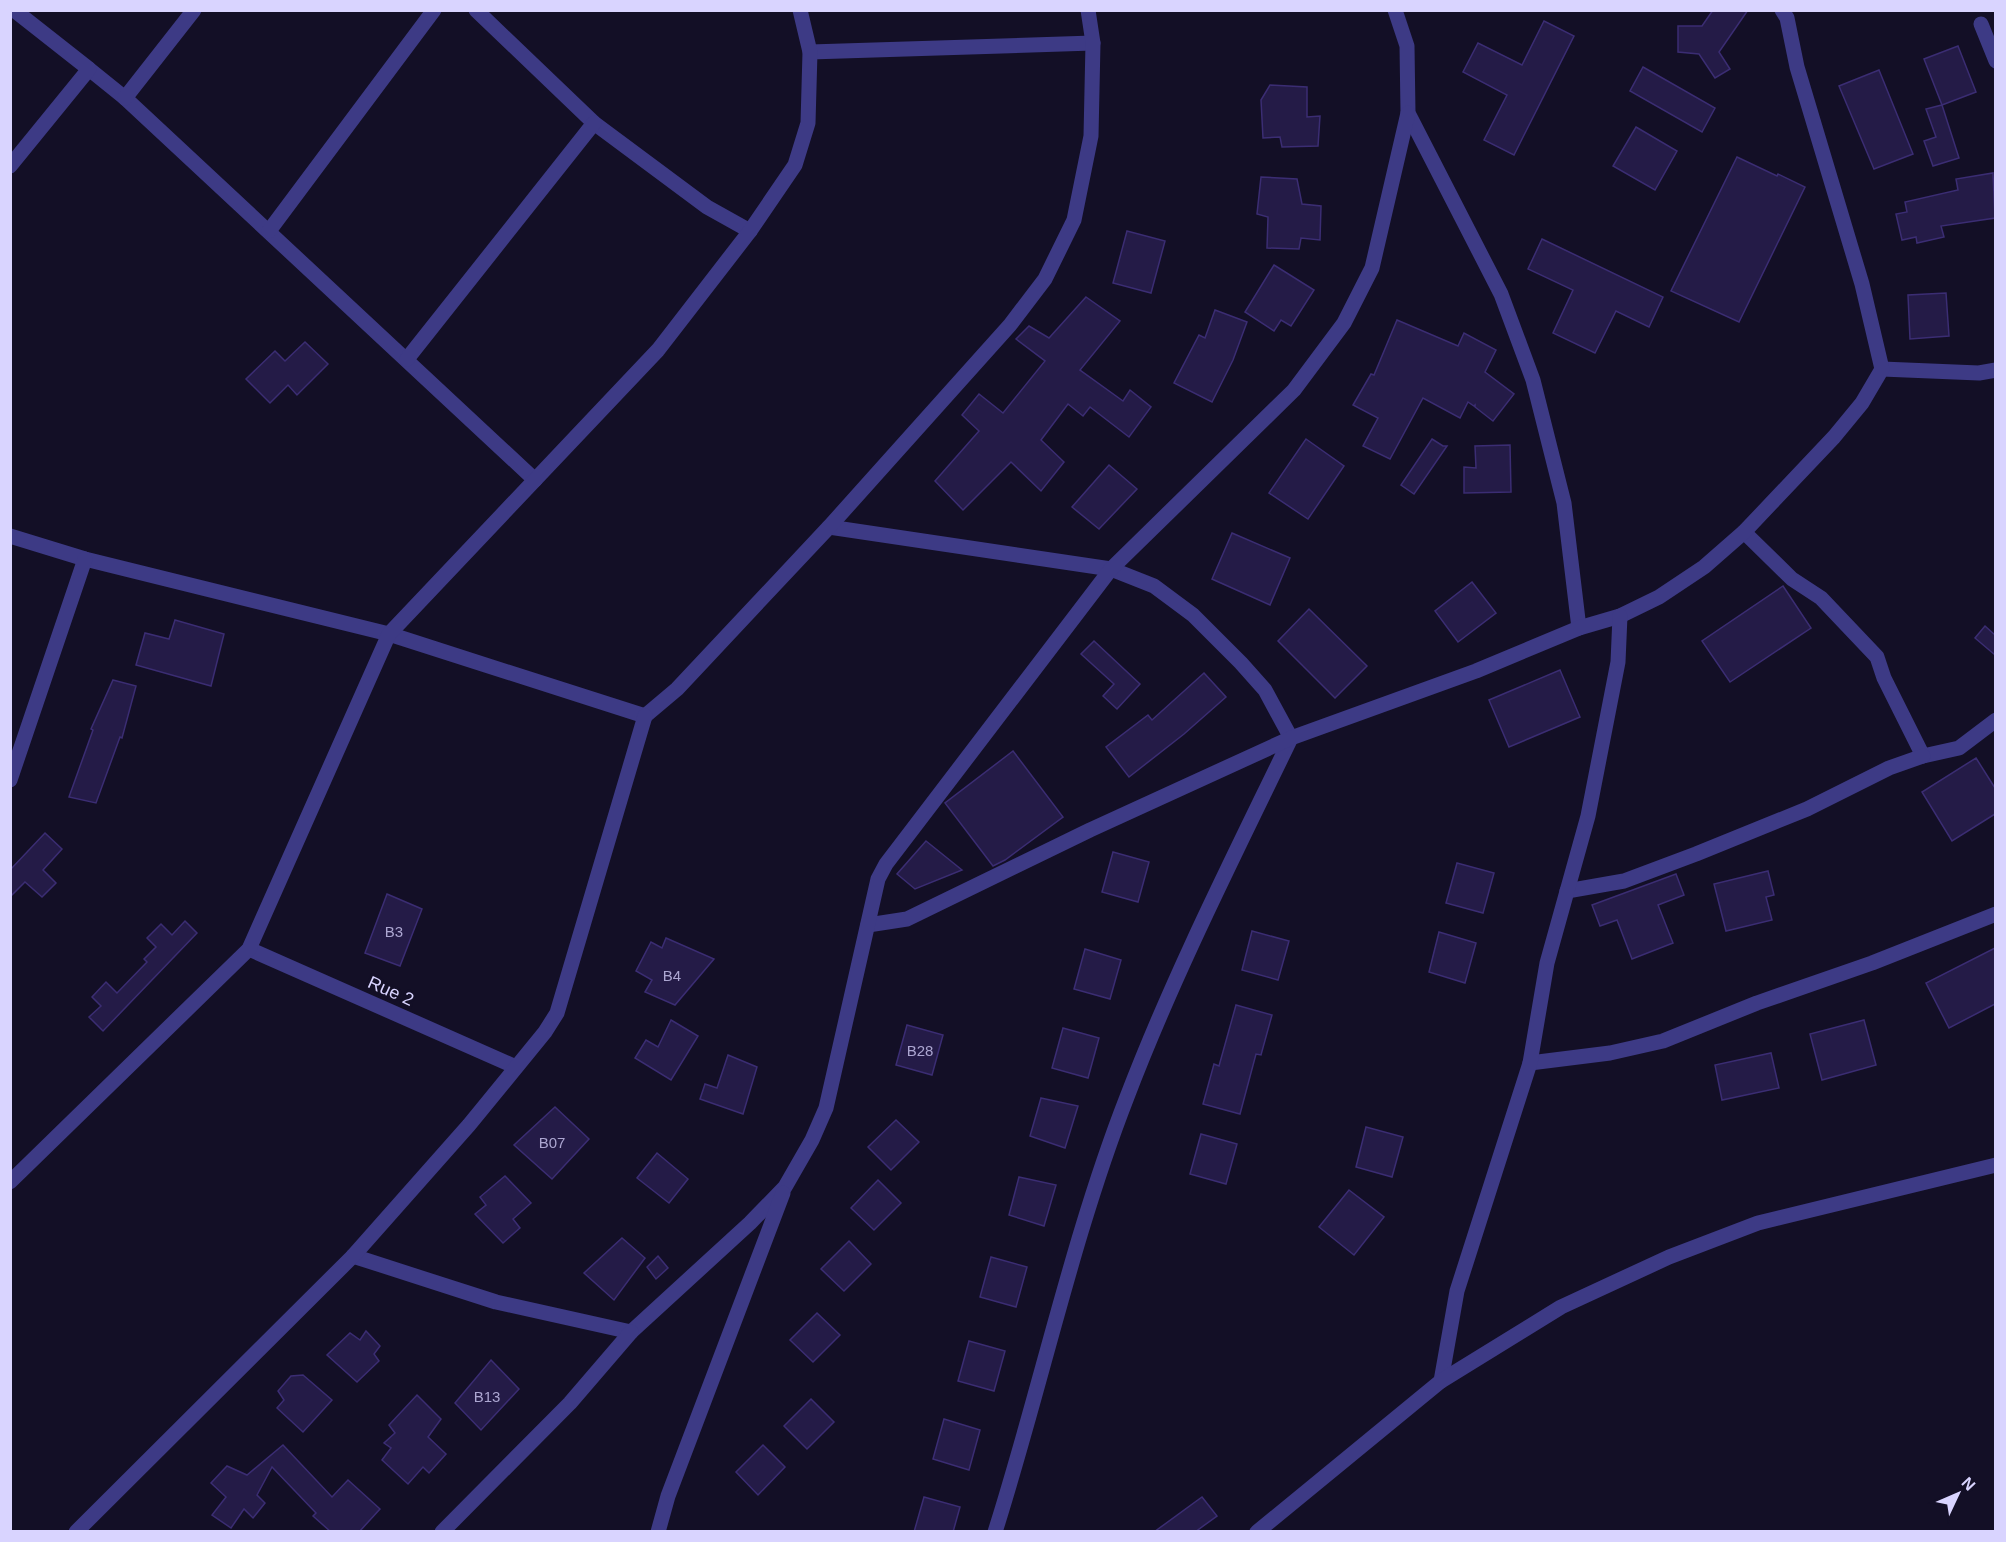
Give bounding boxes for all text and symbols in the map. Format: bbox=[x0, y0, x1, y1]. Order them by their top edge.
house number: B3 bbox=[385, 923, 403, 940]
house number: B4 bbox=[663, 967, 681, 984]
street label: Rue 2 bbox=[365, 972, 417, 1010]
house number: B28 bbox=[907, 1042, 933, 1059]
house number: B07 bbox=[539, 1134, 565, 1151]
house number: B13 bbox=[474, 1388, 500, 1405]
north arrow bbox=[1928, 1464, 1988, 1524]
text: N bbox=[1958, 1474, 1979, 1494]

